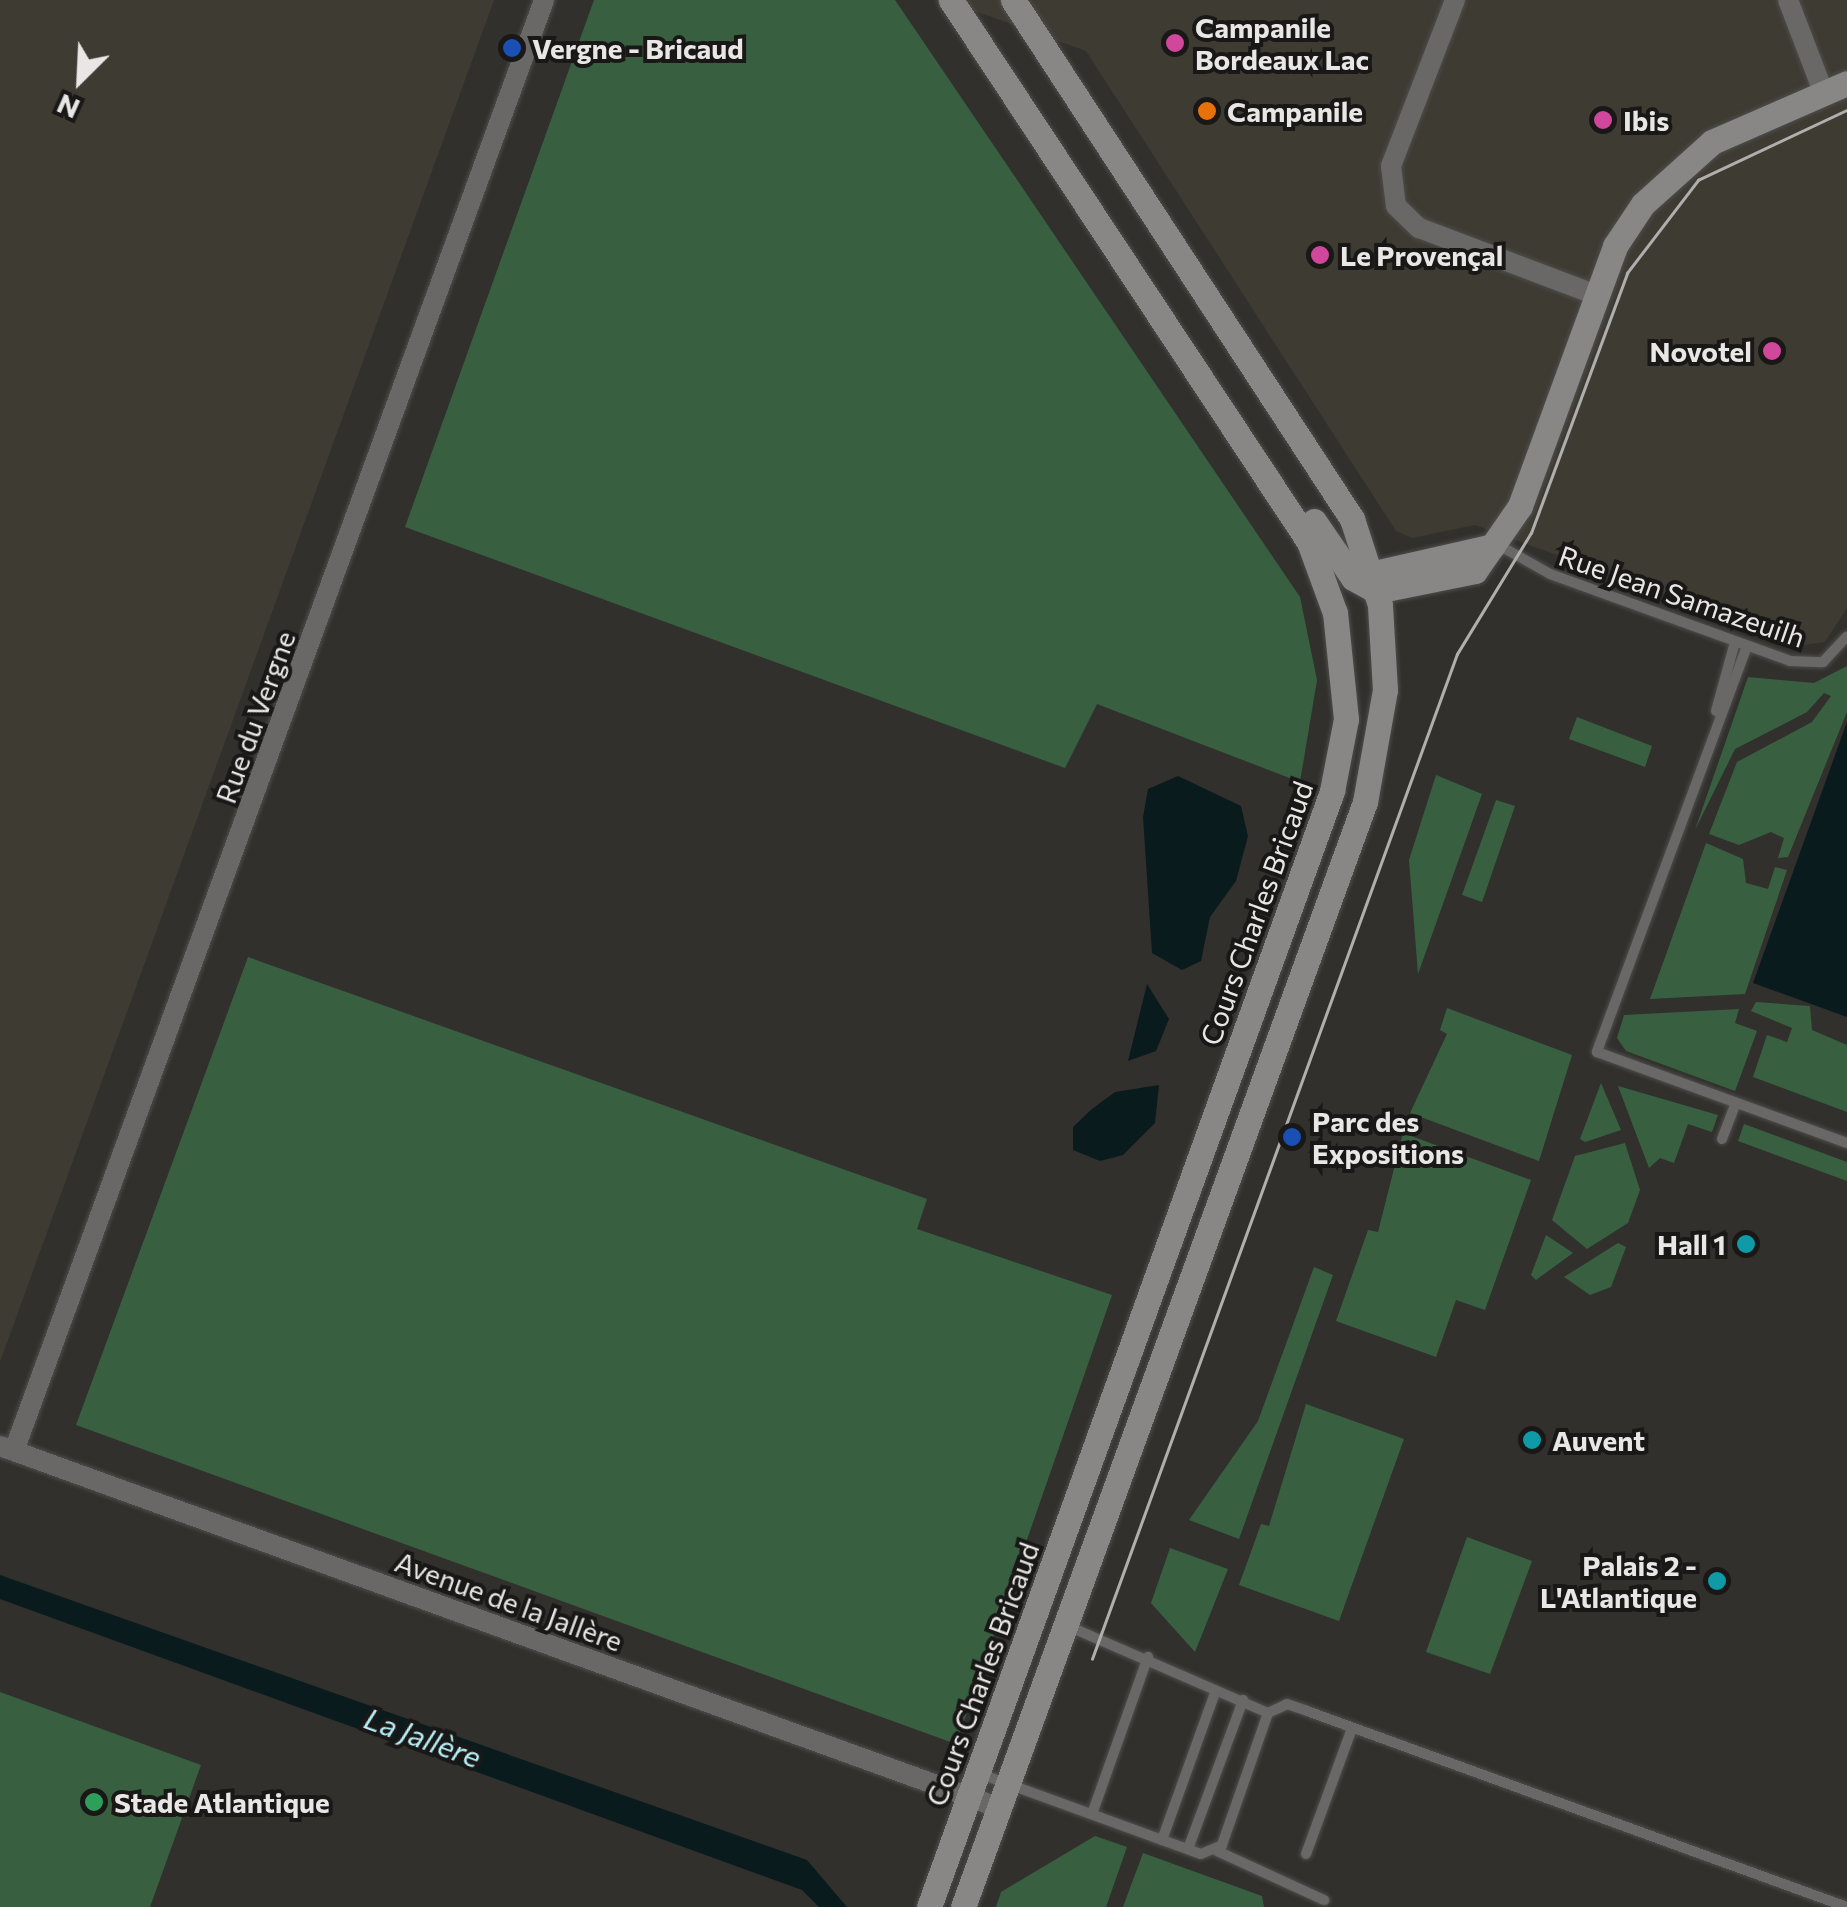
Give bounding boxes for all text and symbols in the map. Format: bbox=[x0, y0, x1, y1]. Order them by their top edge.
place label: Campanile Bordeaux Lac bbox=[1195, 10, 1369, 76]
north arrow bbox=[30, 30, 130, 130]
place label: Vergne - Bricaud bbox=[532, 31, 744, 65]
marker: Campanile Bordeaux Lac bbox=[1164, 32, 1186, 54]
marker: Vergne - Bricaud bbox=[501, 37, 523, 59]
text: N bbox=[51, 88, 84, 127]
place label: Campanile bbox=[1227, 94, 1363, 128]
marker: Campanile bbox=[1196, 100, 1218, 122]
place label: Ibis bbox=[1623, 103, 1669, 137]
marker: Ibis bbox=[1592, 109, 1614, 131]
place label: Le Provençal bbox=[1340, 238, 1503, 272]
marker: Le Provençal bbox=[1309, 244, 1331, 266]
place label: Novotel bbox=[1650, 334, 1752, 368]
marker: Novotel bbox=[1761, 340, 1783, 362]
street label: Rue Jean Samazeuilh bbox=[1555, 538, 1809, 654]
street label: Rue du Vergne bbox=[208, 626, 302, 808]
street label: Cours Charles Bricaud bbox=[1193, 777, 1319, 1049]
place label: Parc des Expositions bbox=[1312, 1104, 1464, 1170]
marker: Parc des Expositions bbox=[1281, 1126, 1303, 1148]
place label: Hall 1 bbox=[1657, 1227, 1726, 1261]
marker: Hall 1 bbox=[1735, 1233, 1757, 1255]
place label: Auvent bbox=[1552, 1423, 1645, 1457]
marker: Auvent bbox=[1521, 1429, 1543, 1451]
street label: Cours Charles Bricaud bbox=[919, 1538, 1045, 1810]
street label: Avenue de la Jallère bbox=[391, 1544, 627, 1658]
place label: Palais 2 - L'Atlantique bbox=[1540, 1548, 1697, 1614]
marker: Palais 2 - L'Atlantique bbox=[1706, 1570, 1728, 1592]
water label: La Jallère bbox=[360, 1699, 486, 1775]
place label: Stade Atlantique bbox=[114, 1785, 330, 1819]
marker: Stade Atlantique bbox=[83, 1791, 105, 1813]

